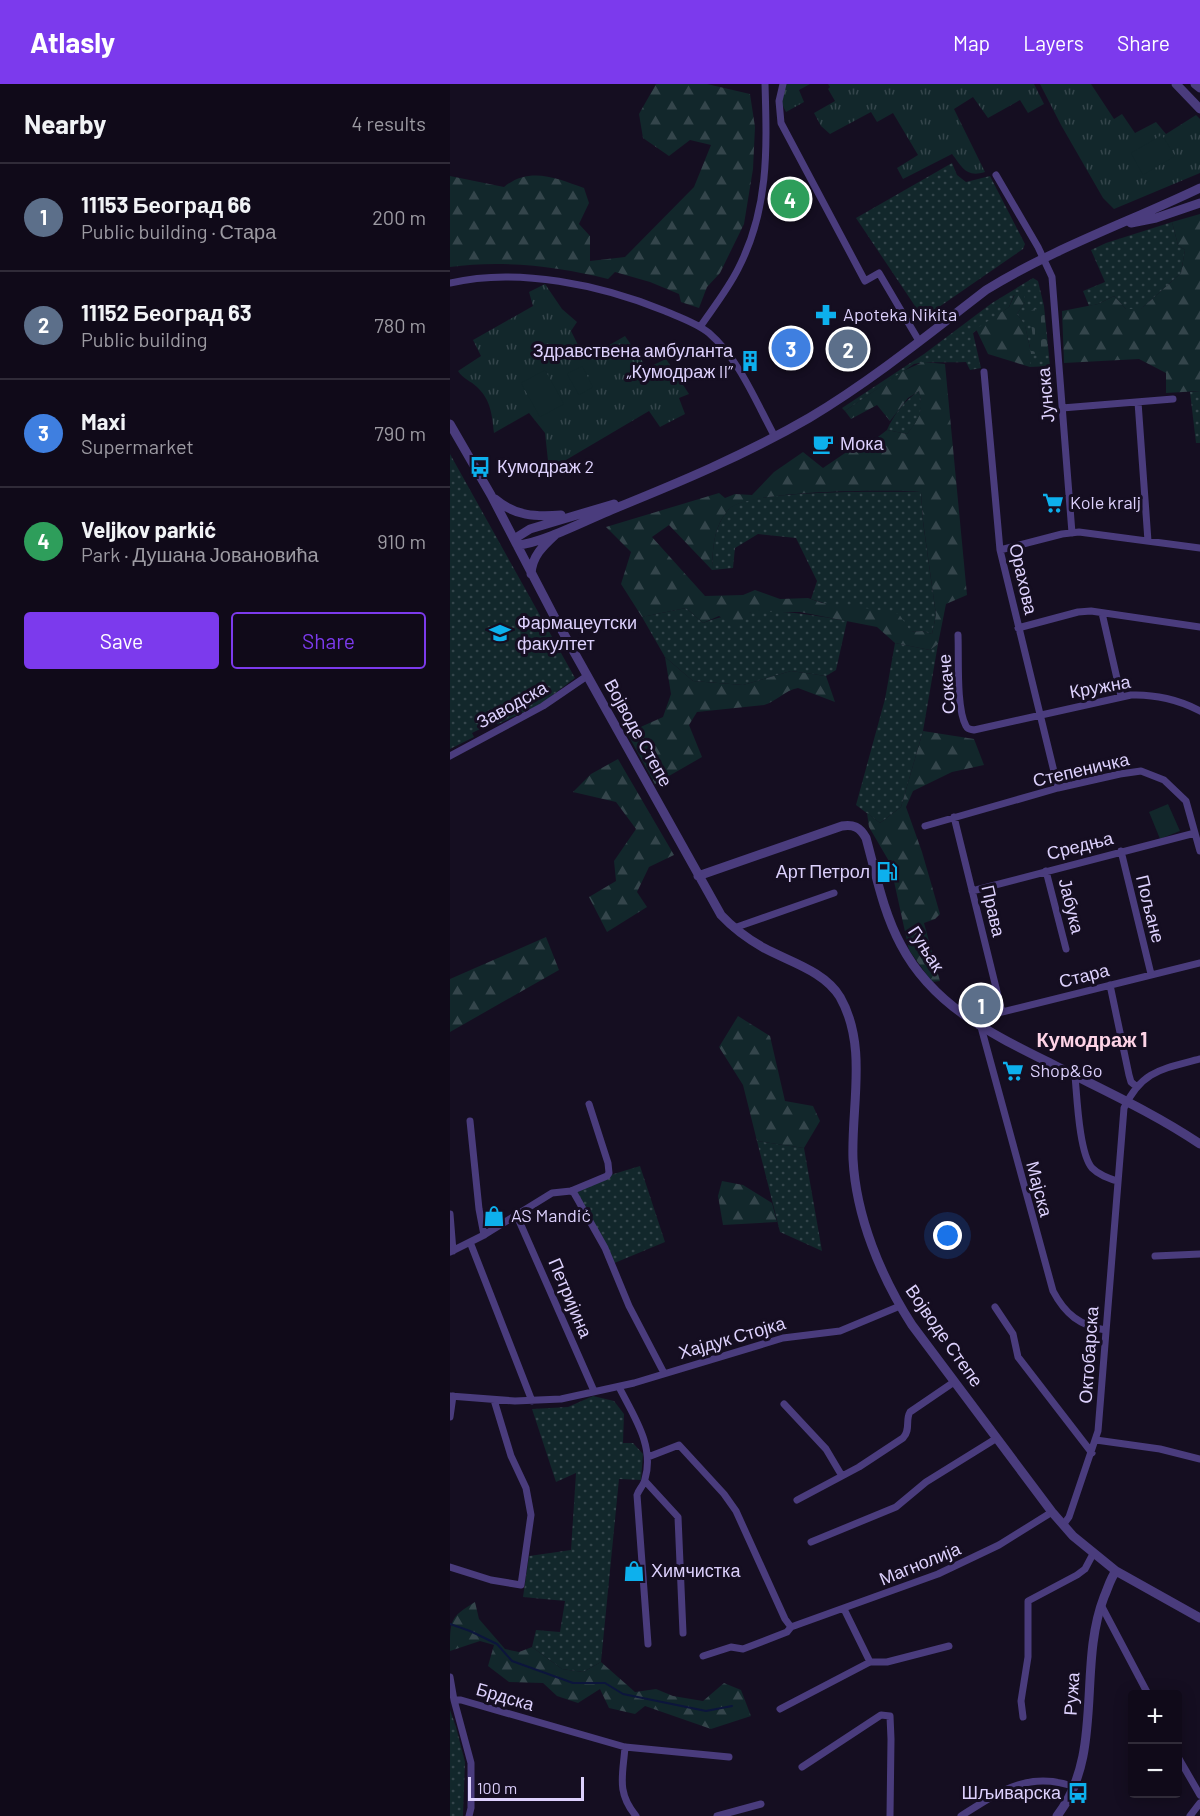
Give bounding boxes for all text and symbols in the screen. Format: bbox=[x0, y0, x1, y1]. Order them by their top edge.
text: Atlasly bbox=[30, 25, 115, 59]
text: Map bbox=[953, 30, 990, 55]
text: Layers bbox=[1023, 30, 1084, 55]
text: Share bbox=[1117, 30, 1170, 55]
text: Nearby bbox=[24, 108, 106, 139]
text: 4 results bbox=[351, 111, 426, 135]
pin: 4 bbox=[770, 176, 810, 222]
text: 11153 Београд 66 bbox=[81, 191, 251, 217]
text: 1 bbox=[40, 205, 47, 229]
text: 200 m bbox=[372, 205, 426, 229]
text: Public building · Стара bbox=[81, 219, 276, 243]
text: 11152 Београд 63 bbox=[81, 299, 252, 325]
pharmacy icon: Apoteka Nikita bbox=[814, 303, 838, 327]
place label: Apoteka Nikita bbox=[843, 303, 957, 325]
text: 2 bbox=[38, 313, 49, 337]
text: 780 m bbox=[374, 313, 426, 337]
pin: 3 bbox=[772, 326, 810, 370]
pin: 2 bbox=[828, 326, 868, 372]
text: Public building bbox=[81, 327, 207, 351]
place label: Здравствена амбуланта „Кумодраж II” bbox=[533, 339, 734, 382]
building icon: Здравствена амбуланта „Кумодраж II” bbox=[738, 349, 762, 373]
street label: Јунска bbox=[1032, 366, 1058, 424]
text: Maxi bbox=[81, 408, 126, 434]
text: 3 bbox=[38, 421, 49, 445]
text: 790 m bbox=[374, 421, 426, 445]
cafe icon: Мока bbox=[811, 432, 835, 456]
place label: Мока bbox=[840, 432, 884, 454]
text: Supermarket bbox=[81, 434, 194, 458]
bus stop icon: Кумодраж 2 bbox=[468, 455, 492, 479]
place label: Кумодраж 2 bbox=[497, 455, 594, 477]
supermarket icon: Kole kralj bbox=[1041, 491, 1065, 515]
place label: Kole kralj bbox=[1070, 491, 1141, 513]
text: Veljkov parkić bbox=[81, 516, 216, 542]
text: 4 bbox=[37, 529, 50, 553]
text: 910 m bbox=[377, 529, 426, 553]
street label: Орахова bbox=[1005, 541, 1043, 617]
text: Park · Душана Јовановића bbox=[81, 542, 319, 566]
place label: Фармацеутски факултет bbox=[517, 611, 637, 654]
button: Save bbox=[24, 612, 219, 669]
button: Share bbox=[231, 612, 426, 669]
school or university icon: Фармацеутски факултет bbox=[488, 621, 512, 645]
street label: Сокаче bbox=[932, 653, 960, 715]
street label: Кружна bbox=[1068, 670, 1133, 702]
street label: Заводска bbox=[472, 675, 552, 733]
street label: Војводе Степе bbox=[600, 675, 678, 790]
street label: Степеничка bbox=[1030, 747, 1132, 791]
street label: Средња bbox=[1044, 826, 1116, 864]
place label: Арт Петрол bbox=[776, 860, 870, 882]
fuel station icon: Арт Петрол bbox=[875, 860, 899, 884]
street label: Пољане bbox=[1132, 873, 1170, 945]
street label: Јабука bbox=[1054, 876, 1090, 937]
street label: Права bbox=[977, 883, 1011, 940]
street label: Гуњак bbox=[904, 921, 950, 976]
street label: Стара bbox=[1056, 958, 1112, 992]
pin: 1 bbox=[962, 982, 1000, 1028]
district label: Кумодраж 1 bbox=[1037, 1027, 1147, 1051]
supermarket icon: Shop&Go bbox=[1001, 1059, 1025, 1083]
place label: Shop&Go bbox=[1030, 1059, 1103, 1081]
street label: Мајска bbox=[1022, 1159, 1058, 1220]
shop icon: AS Mandić bbox=[482, 1204, 506, 1228]
place label: AS Mandić bbox=[511, 1204, 591, 1226]
your location bbox=[933, 1221, 962, 1250]
street label: Петријина bbox=[544, 1254, 598, 1342]
street label: Војводе Степе bbox=[901, 1280, 988, 1391]
street label: Октобарска bbox=[1074, 1305, 1102, 1404]
street label: Хајдук Стојка bbox=[676, 1311, 789, 1363]
street label: Магнолија bbox=[876, 1536, 964, 1589]
shop icon: Химчистка bbox=[622, 1559, 646, 1583]
place label: Химчистка bbox=[651, 1559, 741, 1581]
street label: Ружа bbox=[1059, 1671, 1084, 1716]
street label: Брдска bbox=[474, 1677, 538, 1715]
map controls bbox=[1128, 1690, 1182, 1798]
button: + bbox=[1128, 1690, 1182, 1744]
button: − bbox=[1128, 1744, 1182, 1798]
scale bar bbox=[468, 1774, 584, 1802]
text: 100 m bbox=[477, 1778, 517, 1797]
place label: Шљиварска bbox=[961, 1781, 1062, 1803]
bus stop icon: Шљиварска bbox=[1066, 1781, 1090, 1805]

